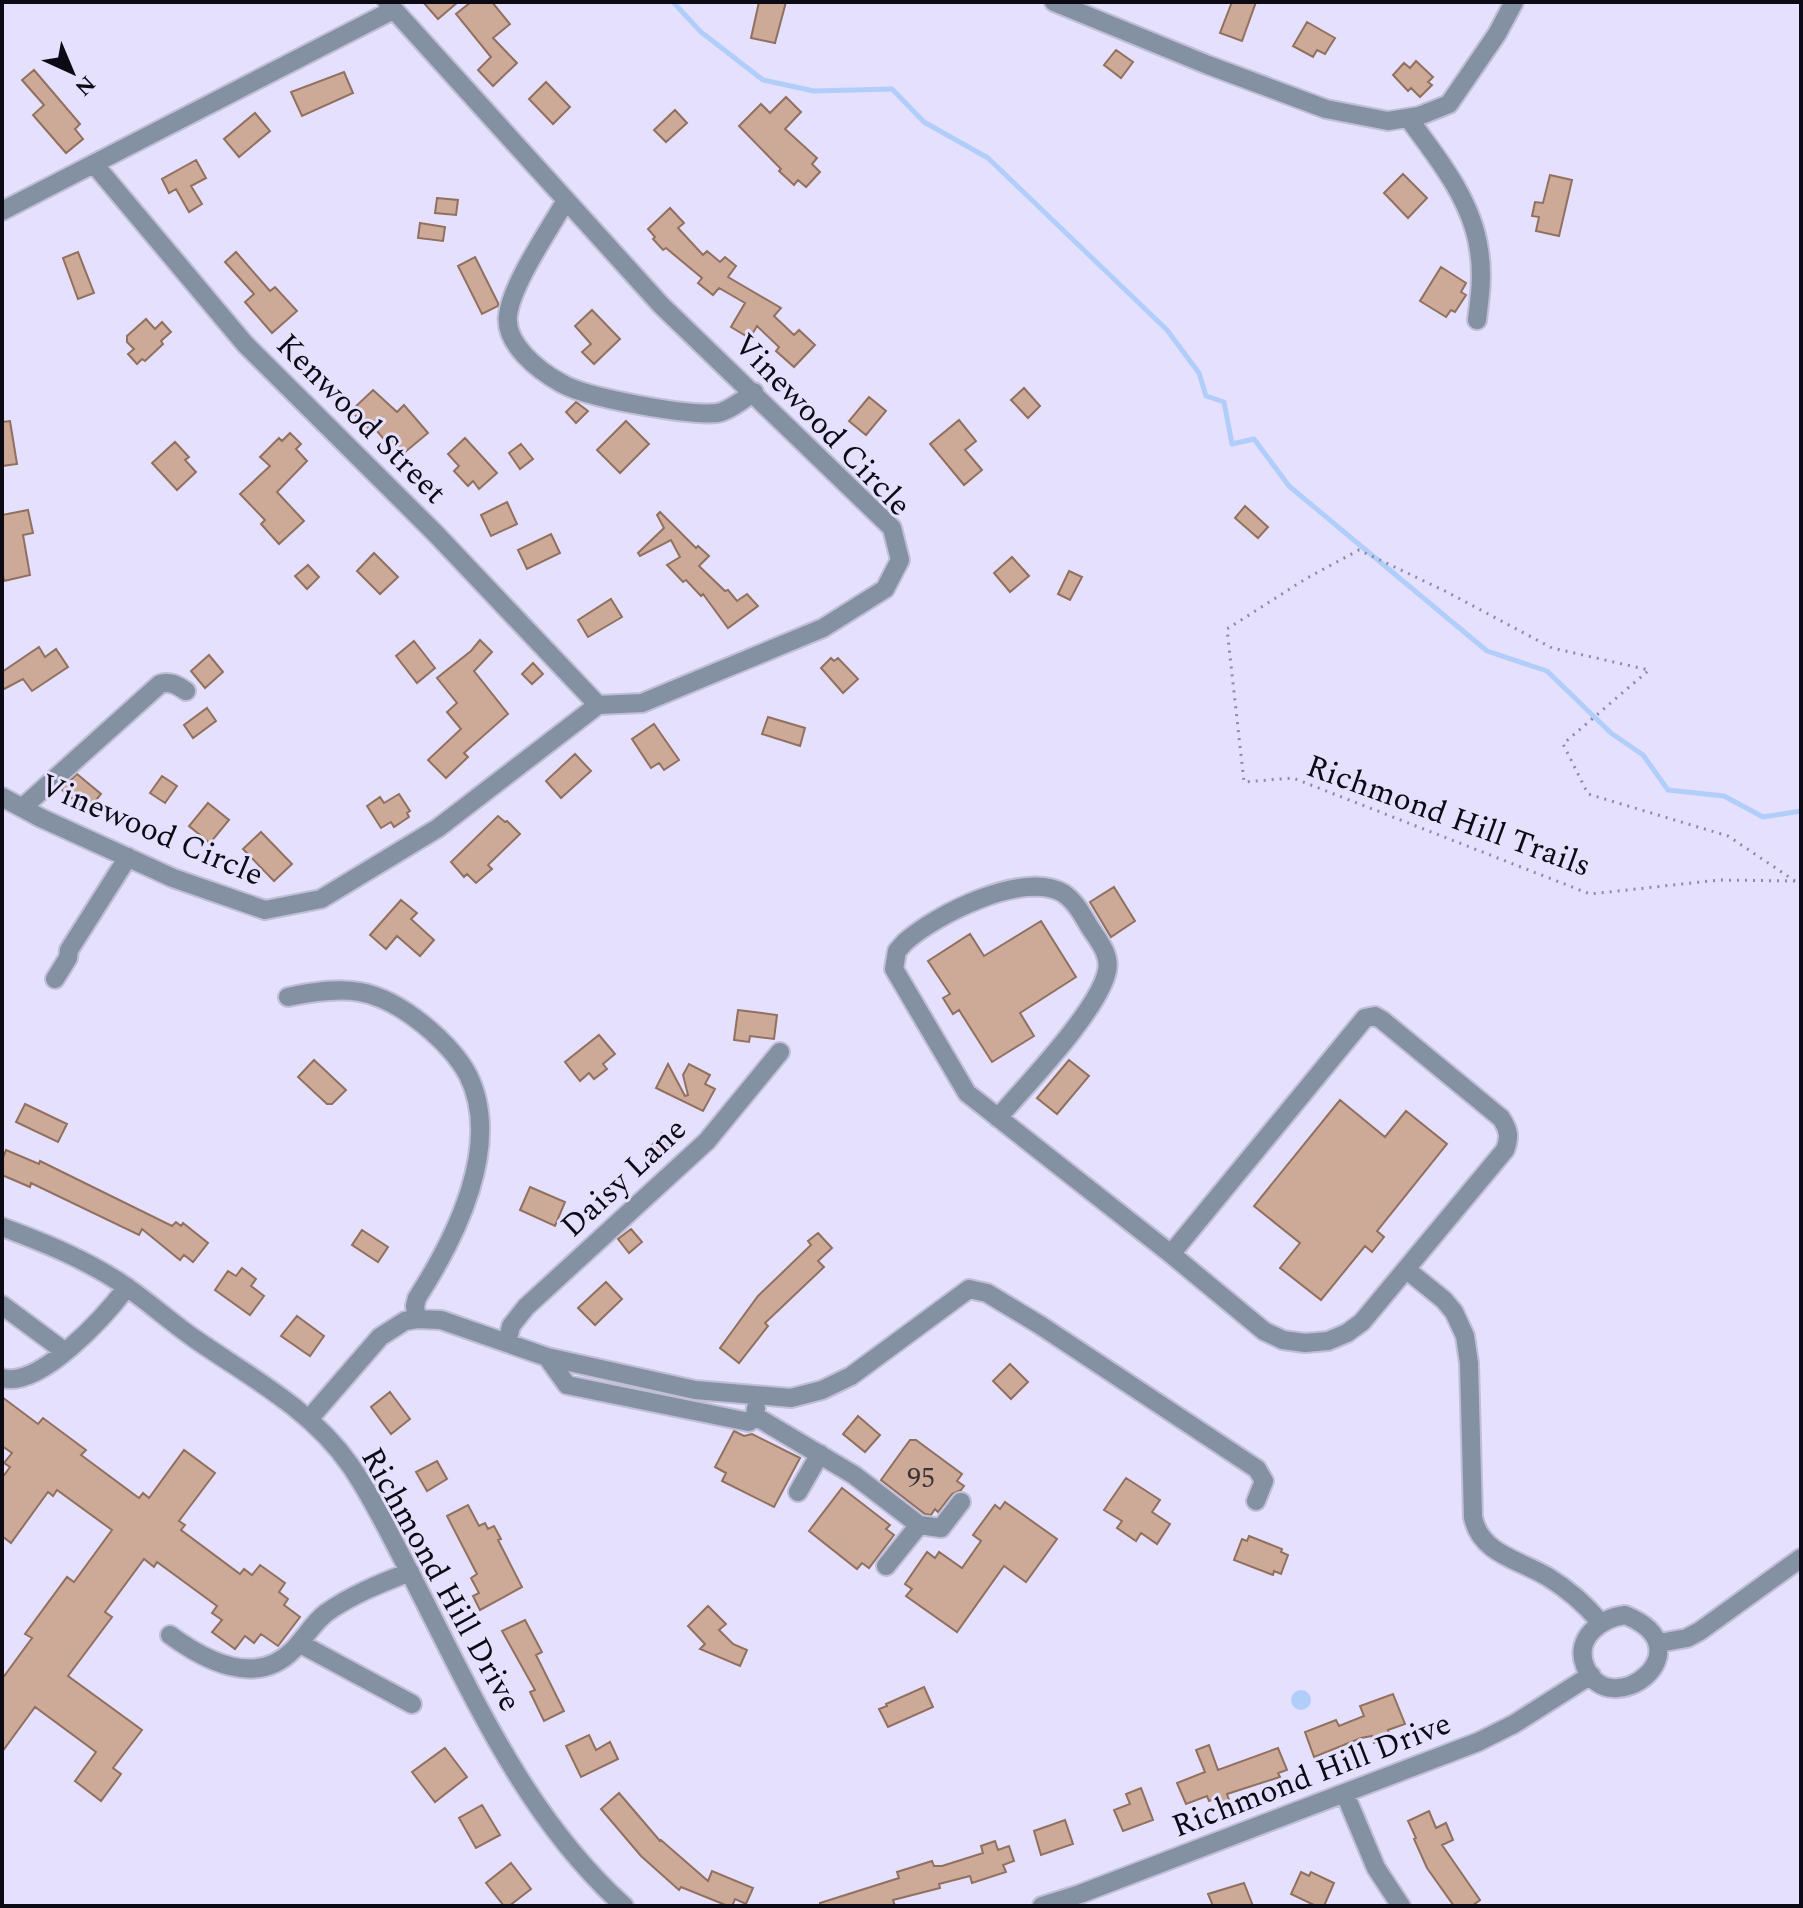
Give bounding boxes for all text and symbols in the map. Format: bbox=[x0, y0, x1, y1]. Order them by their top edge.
north arrow bbox=[32, 32, 112, 112]
text: N bbox=[67, 67, 103, 103]
street label: Kenwood Street bbox=[264, 322, 458, 516]
street label: Vinewood Circle bbox=[721, 322, 923, 528]
street label: Richmond Hill Trails bbox=[1299, 742, 1598, 891]
street label: Vinewood Circle bbox=[32, 761, 271, 900]
street label: Daisy Lane bbox=[550, 1106, 698, 1250]
street label: Richmond Hill Drive bbox=[348, 1439, 534, 1721]
house number: 95 bbox=[907, 1457, 935, 1500]
street label: Richmond Hill Drive bbox=[1165, 1700, 1458, 1851]

